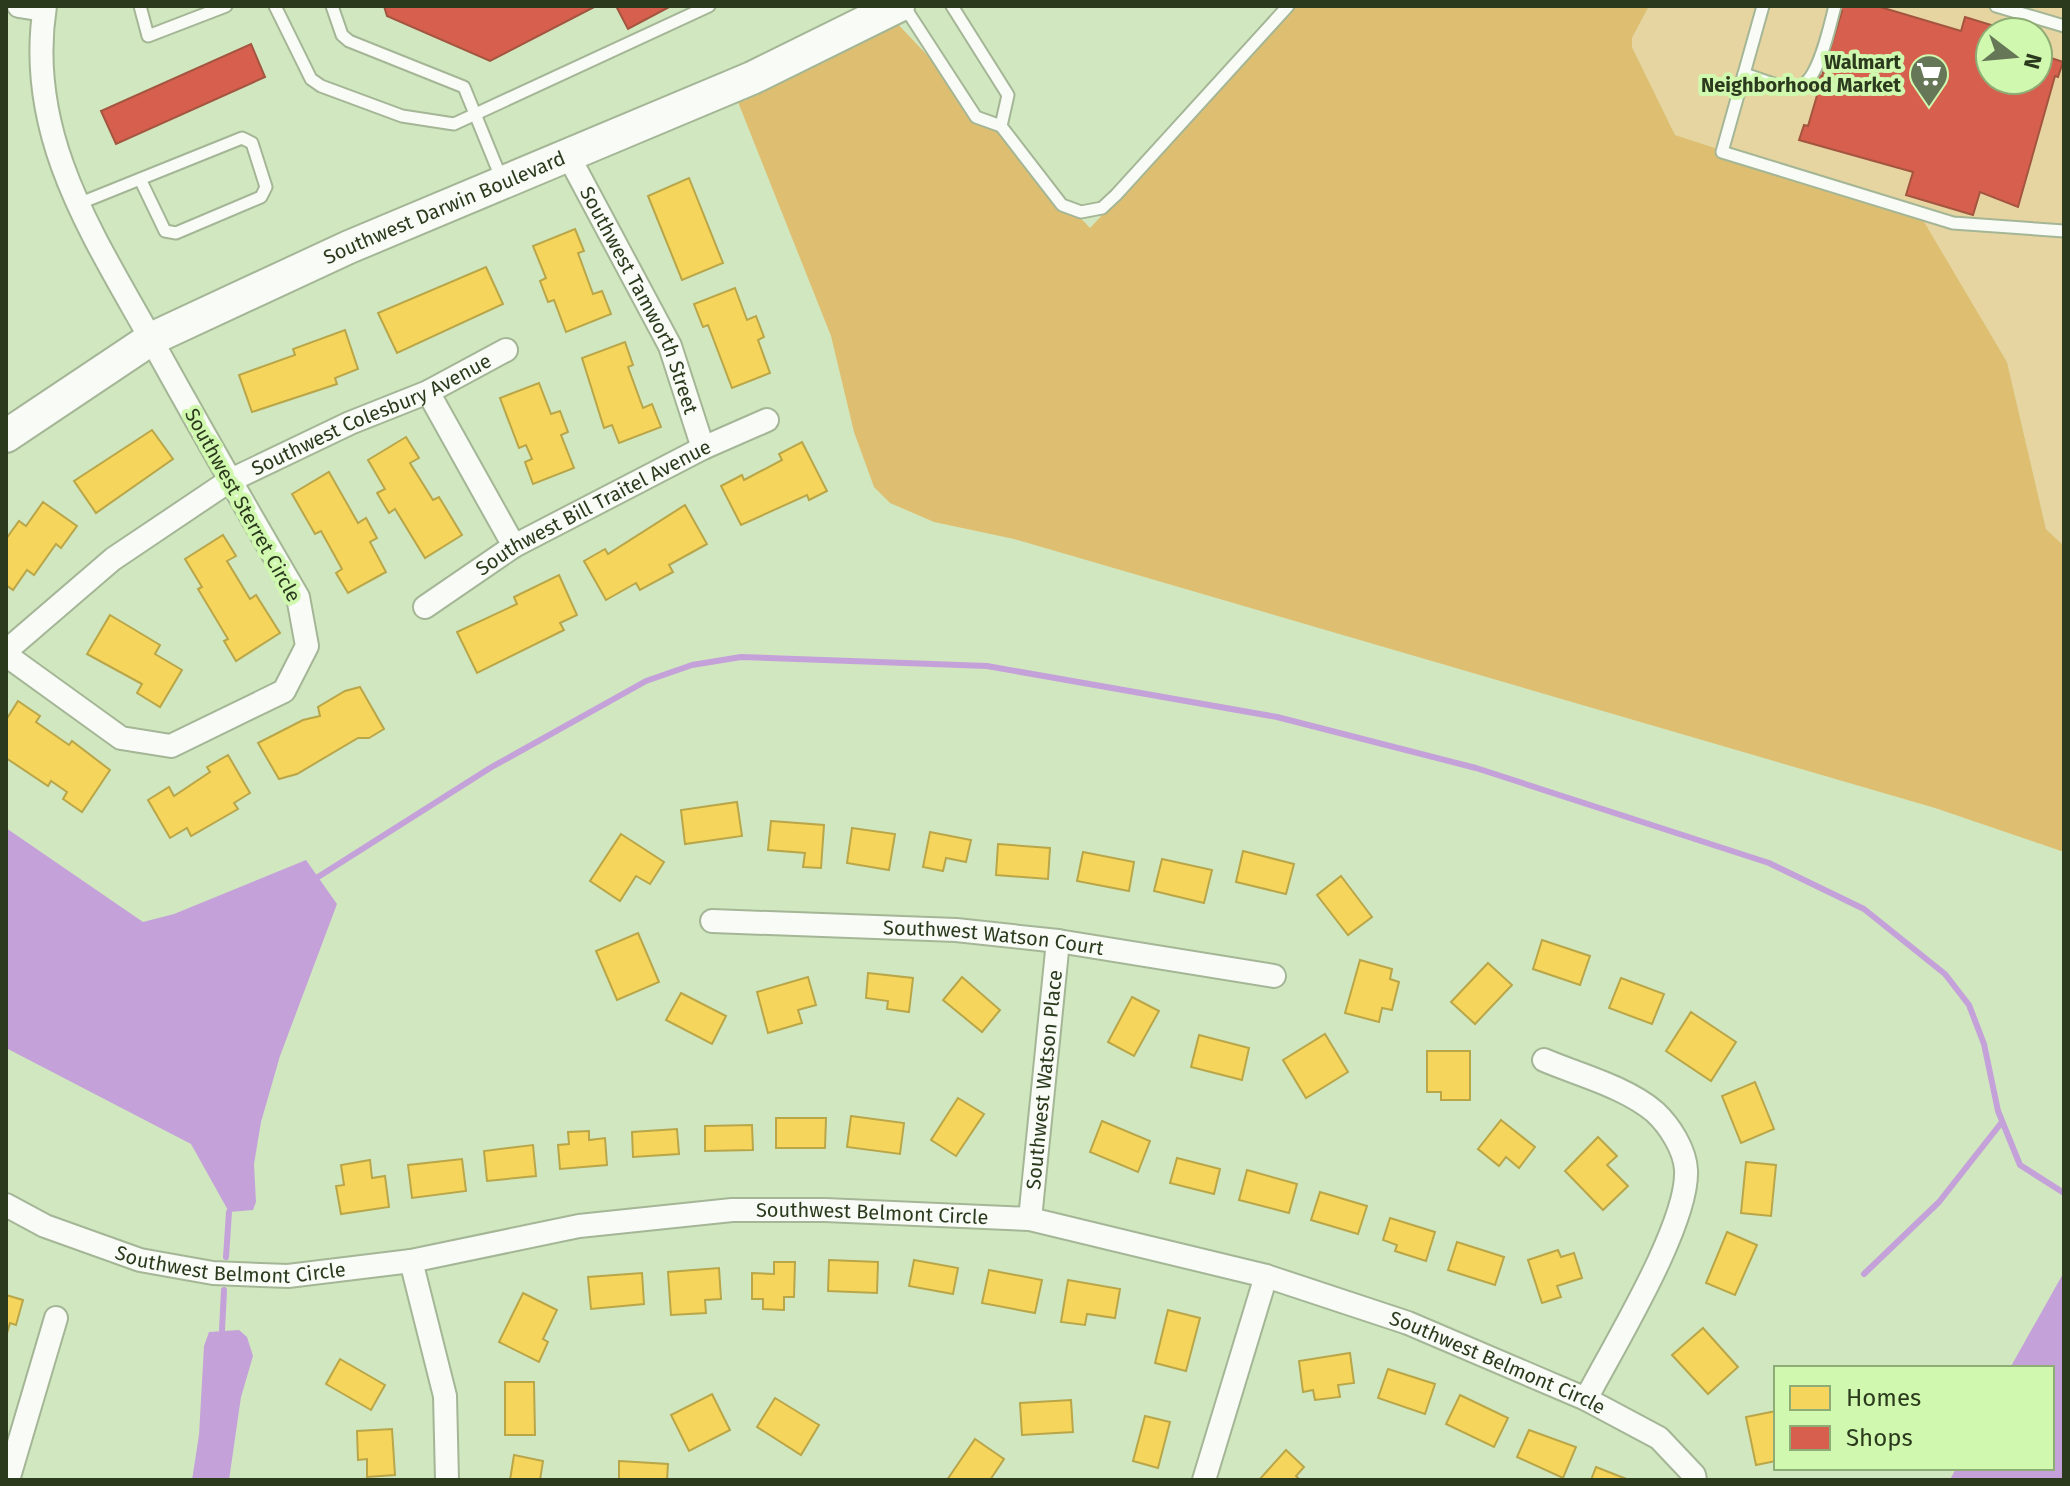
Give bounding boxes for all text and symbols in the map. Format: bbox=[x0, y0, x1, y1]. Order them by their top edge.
north arrow bbox=[1974, 16, 2054, 96]
place label: Walmart Neighborhood Market bbox=[1701, 50, 1901, 97]
text: N bbox=[2018, 51, 2048, 72]
supermarket icon: Walmart Neighborhood Market bbox=[1908, 53, 1950, 108]
street label: Southwest Darwin Boulevard bbox=[320, 146, 569, 269]
street label: Southwest Tamworth Street bbox=[575, 182, 703, 418]
street label: Southwest Colesbury Avenue bbox=[247, 348, 495, 480]
street label: Southwest Sterret Circle bbox=[180, 404, 306, 606]
street label: Southwest Bill Traitel Avenue bbox=[471, 434, 714, 581]
street label: Southwest Watson Court bbox=[883, 915, 1106, 960]
street label: Southwest Watson Place bbox=[1021, 969, 1067, 1191]
street label: Southwest Belmont Circle bbox=[756, 1198, 989, 1229]
street label: Southwest Belmont Circle bbox=[112, 1240, 347, 1288]
street label: Southwest Belmont Circle bbox=[1387, 1306, 1610, 1419]
legend bbox=[1774, 1366, 2054, 1470]
text: Homes bbox=[1846, 1384, 1921, 1412]
text: Shops bbox=[1846, 1424, 1913, 1452]

